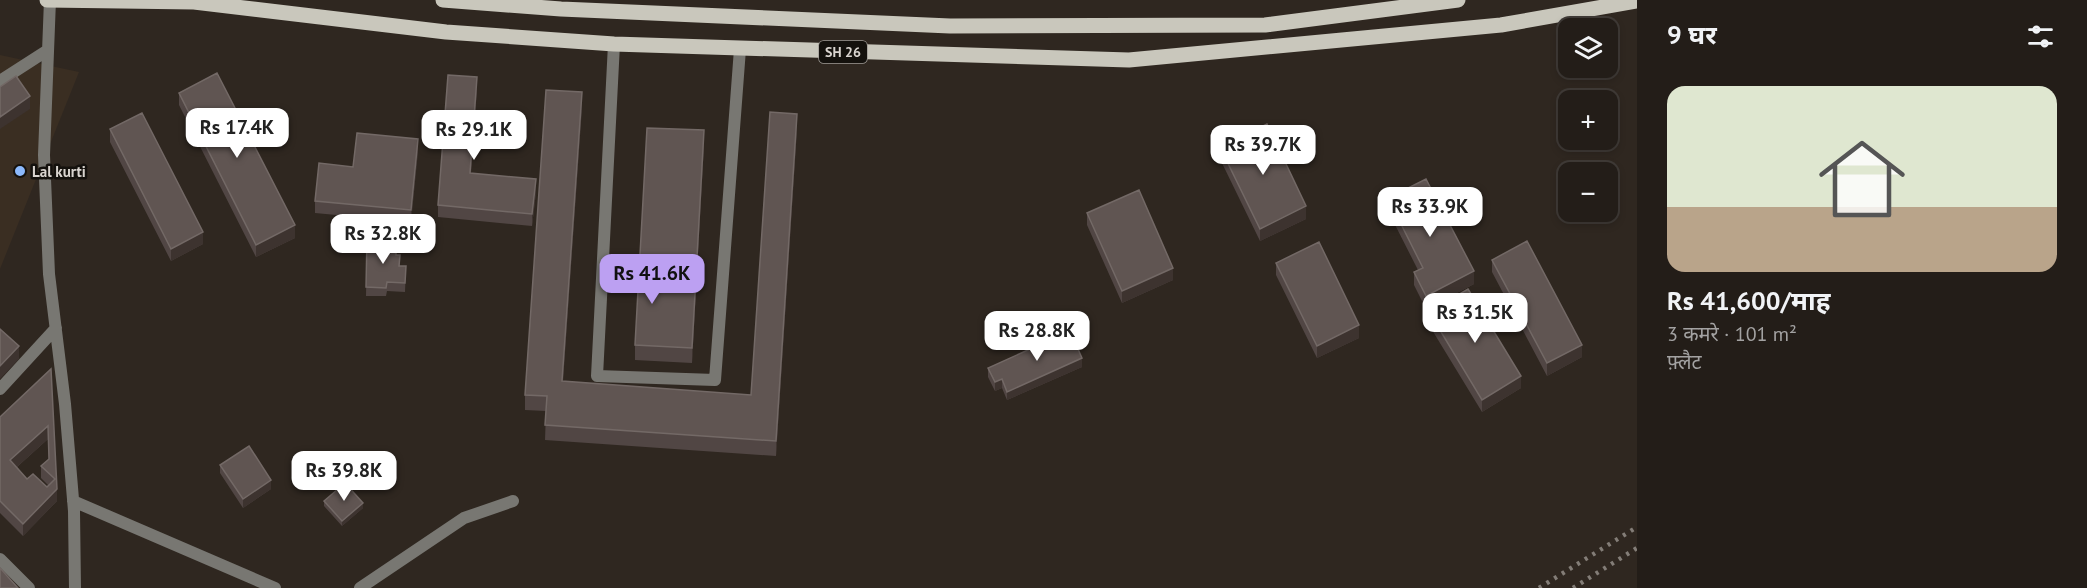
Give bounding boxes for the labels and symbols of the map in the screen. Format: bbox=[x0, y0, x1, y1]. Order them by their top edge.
road number: SH 26 bbox=[819, 41, 867, 63]
pin: Rs 17.4K bbox=[175, 108, 299, 159]
pin: Rs 29.1K bbox=[412, 110, 536, 161]
pin: Rs 39.7K bbox=[1201, 125, 1325, 176]
place label: Lal kurti bbox=[32, 162, 86, 181]
marker: Lal kurti bbox=[13, 164, 27, 178]
pin: Rs 33.9K bbox=[1368, 187, 1492, 238]
pin: Rs 32.8K bbox=[321, 214, 445, 265]
pin: Rs 41.6K bbox=[590, 254, 714, 305]
pin: Rs 31.5K bbox=[1413, 293, 1537, 344]
pin: Rs 28.8K bbox=[975, 311, 1099, 362]
pin: Rs 39.8K bbox=[282, 451, 406, 502]

